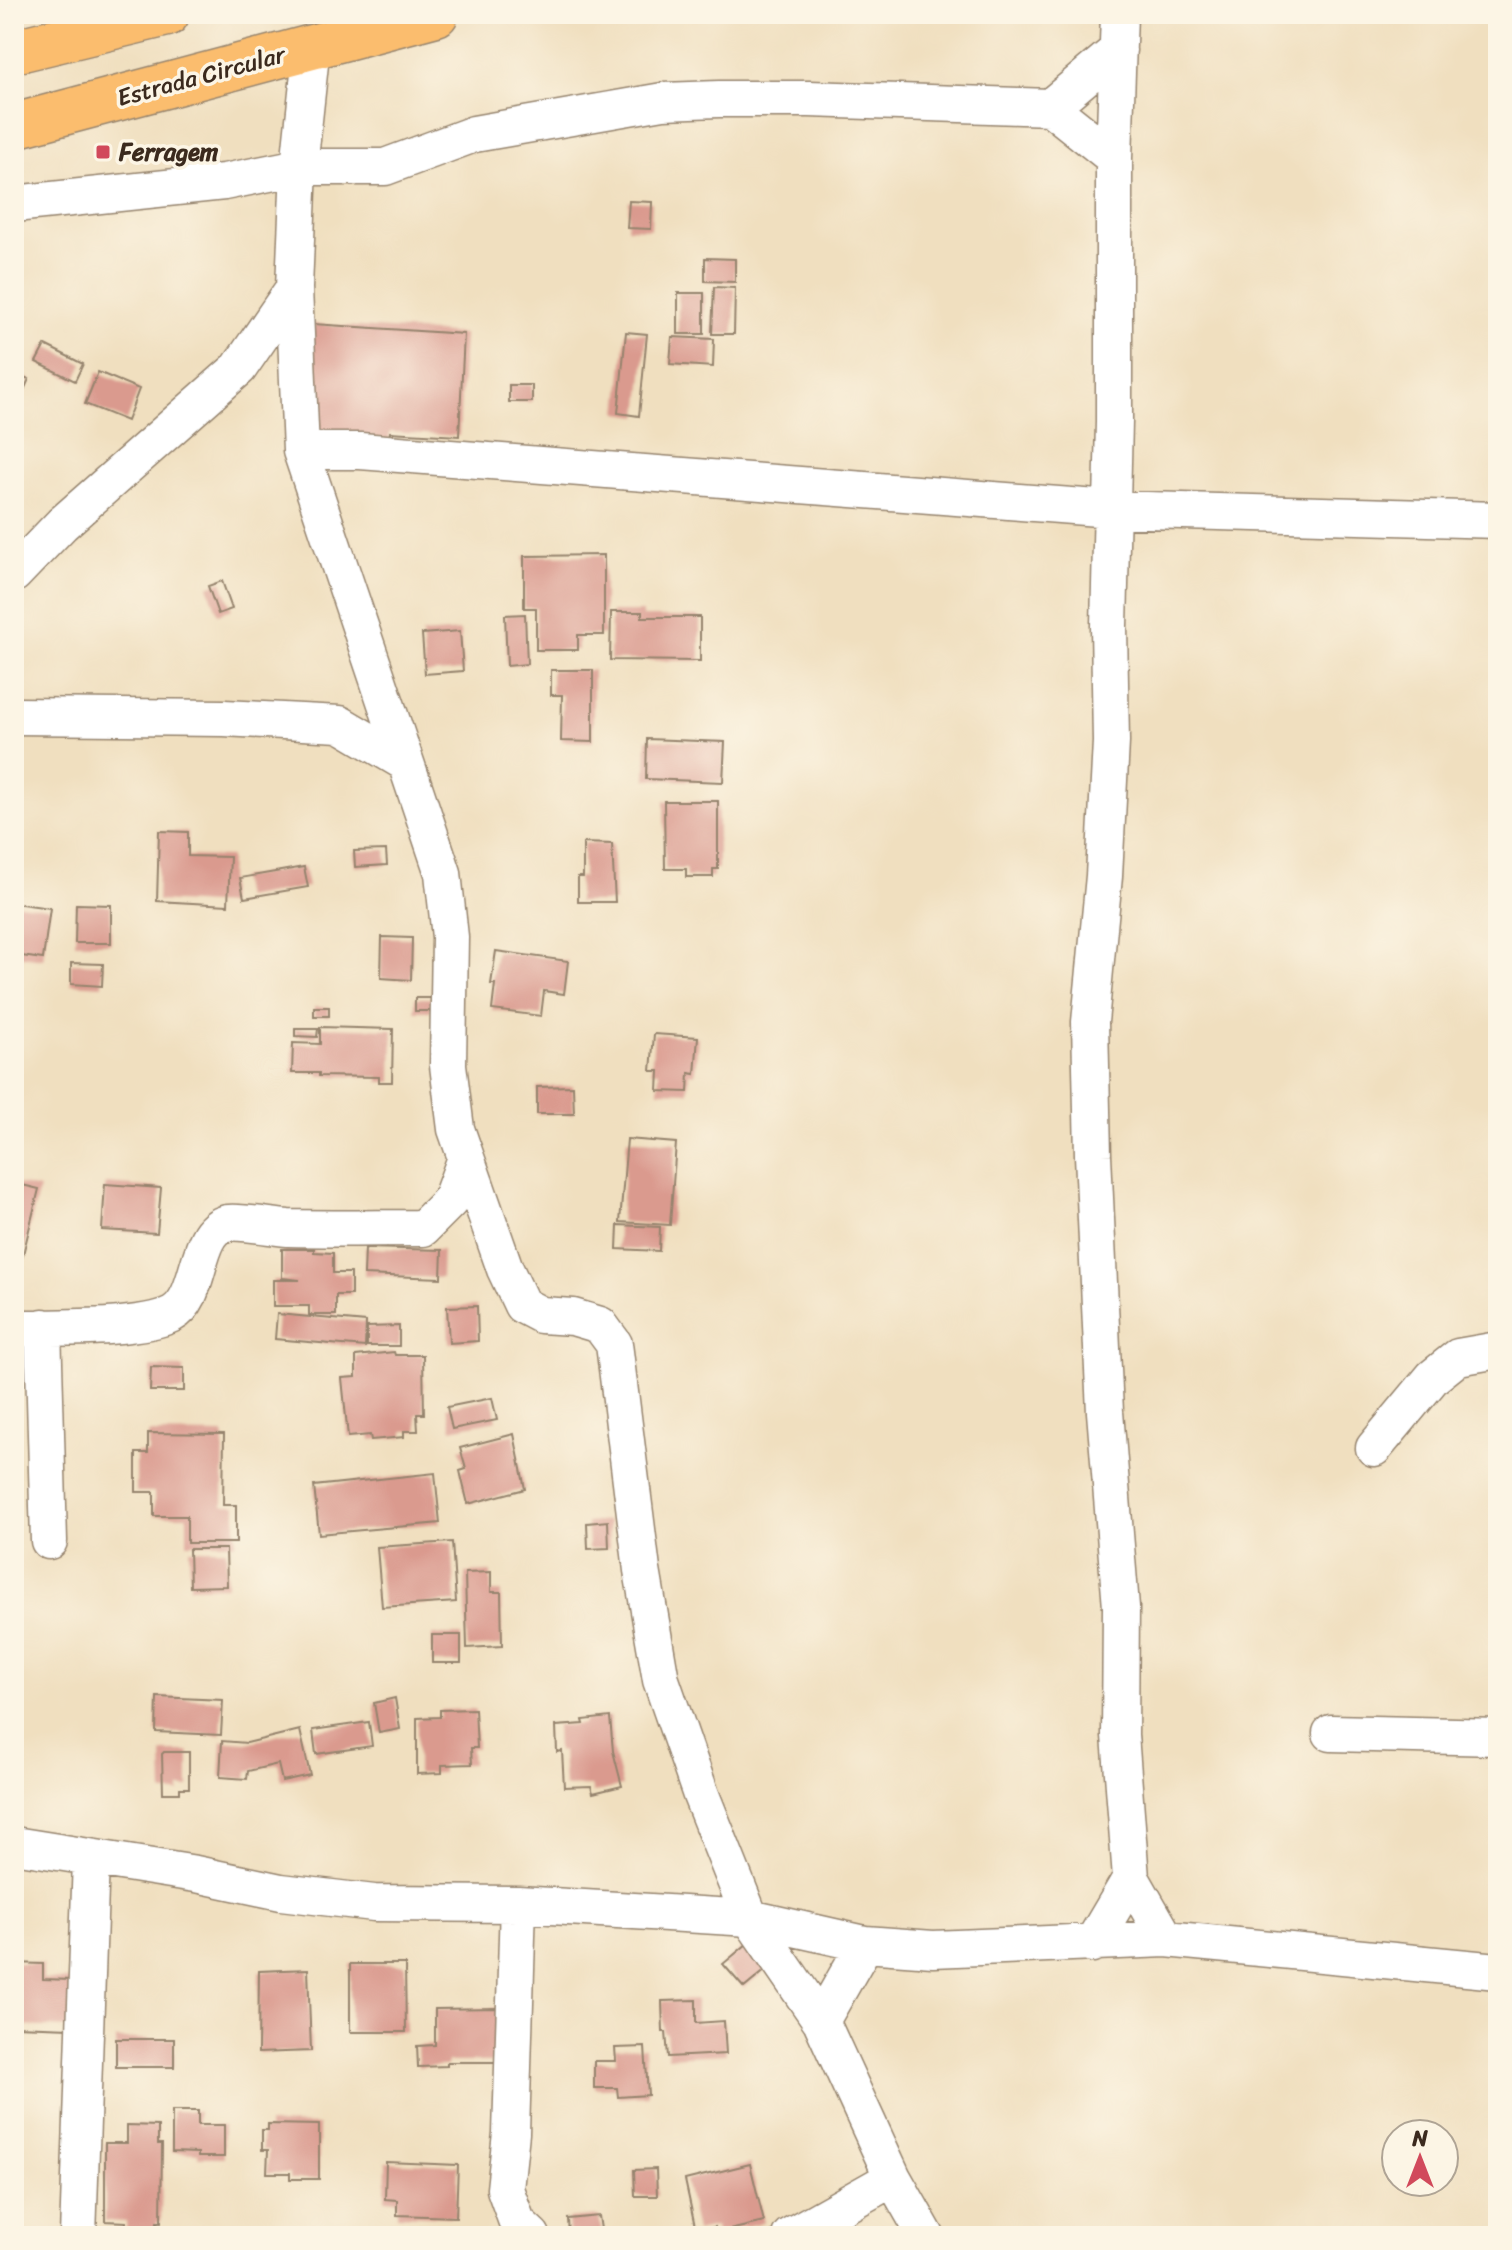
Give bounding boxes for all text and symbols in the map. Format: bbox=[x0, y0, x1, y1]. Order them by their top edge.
street label: Estrada Circular bbox=[112, 33, 292, 119]
place label: Ferragem bbox=[118, 131, 219, 173]
marker: Ferragem bbox=[94, 143, 112, 161]
north arrow bbox=[1380, 2118, 1460, 2198]
text: N bbox=[1411, 2119, 1428, 2158]

